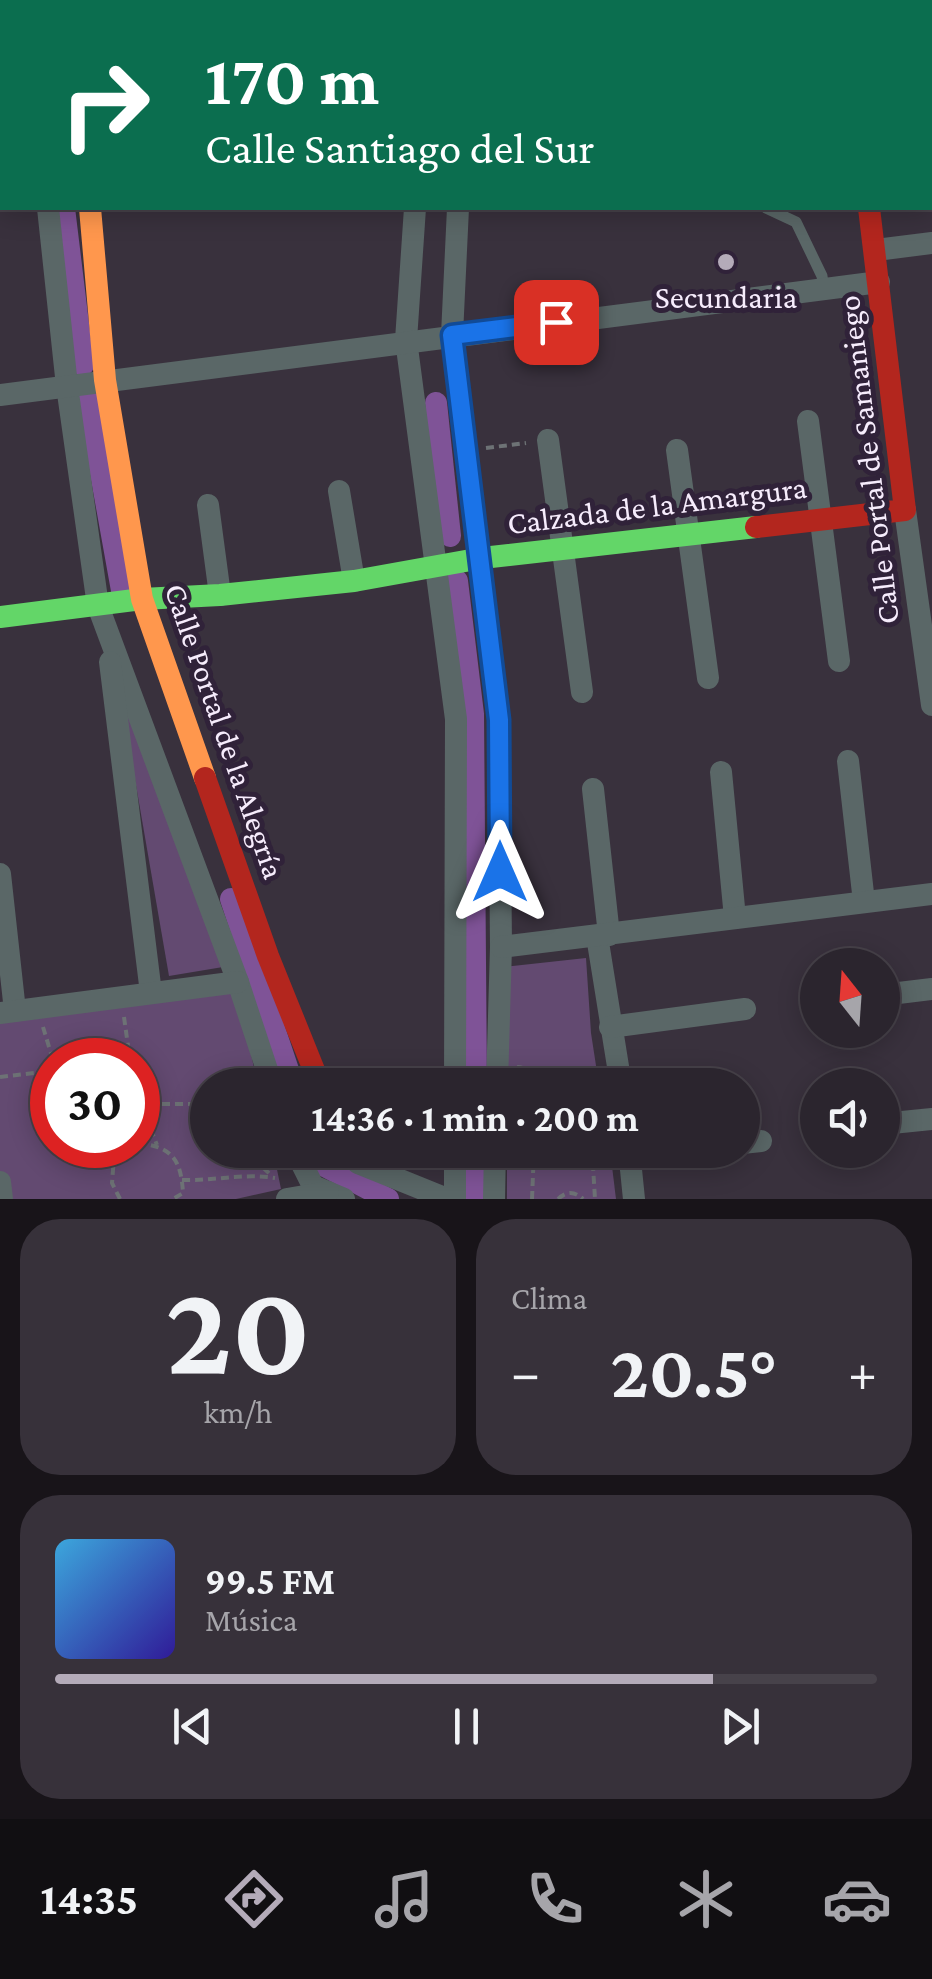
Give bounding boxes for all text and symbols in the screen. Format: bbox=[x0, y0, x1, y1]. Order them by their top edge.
icon: right bbox=[40, 40, 170, 170]
text: 170 m bbox=[205, 41, 379, 119]
text: Calle Santiago del Sur bbox=[205, 123, 595, 173]
marker: Secundaria bbox=[715, 251, 737, 273]
place label: Secundaria bbox=[655, 279, 798, 315]
pin bbox=[514, 280, 599, 365]
street label: Calle Portal de Samaniego bbox=[830, 294, 906, 626]
icon: arrive bbox=[529, 295, 584, 350]
street label: Calzada de la Amargura bbox=[505, 469, 809, 541]
street label: Calle Portal de la Alegría bbox=[158, 579, 292, 883]
position arrow bbox=[448, 820, 552, 924]
north arrow bbox=[800, 948, 900, 1048]
map controls bbox=[800, 948, 900, 1168]
speed limit sign: 30 bbox=[30, 1038, 160, 1168]
button: sound bbox=[800, 1068, 900, 1168]
text: 14:36 · 1 min · 200 m bbox=[311, 1097, 639, 1139]
text: 20 bbox=[165, 1256, 311, 1401]
text: Clima bbox=[511, 1280, 587, 1316]
text: 20.5° bbox=[610, 1330, 778, 1413]
text: − bbox=[511, 1342, 540, 1403]
text: + bbox=[848, 1342, 877, 1403]
text: km/h bbox=[204, 1394, 273, 1430]
text: 99.5 FM bbox=[205, 1560, 335, 1602]
text: Música bbox=[205, 1602, 298, 1638]
icon: previous bbox=[165, 1699, 220, 1754]
icon: pause bbox=[439, 1699, 494, 1754]
icon: next bbox=[713, 1699, 768, 1754]
icon: directions bbox=[219, 1864, 289, 1934]
icon: music bbox=[369, 1864, 439, 1934]
icon: phone bbox=[520, 1864, 590, 1934]
icon: climate bbox=[671, 1864, 741, 1934]
icon: car bbox=[822, 1864, 892, 1934]
text: 14:35 bbox=[40, 1874, 138, 1924]

